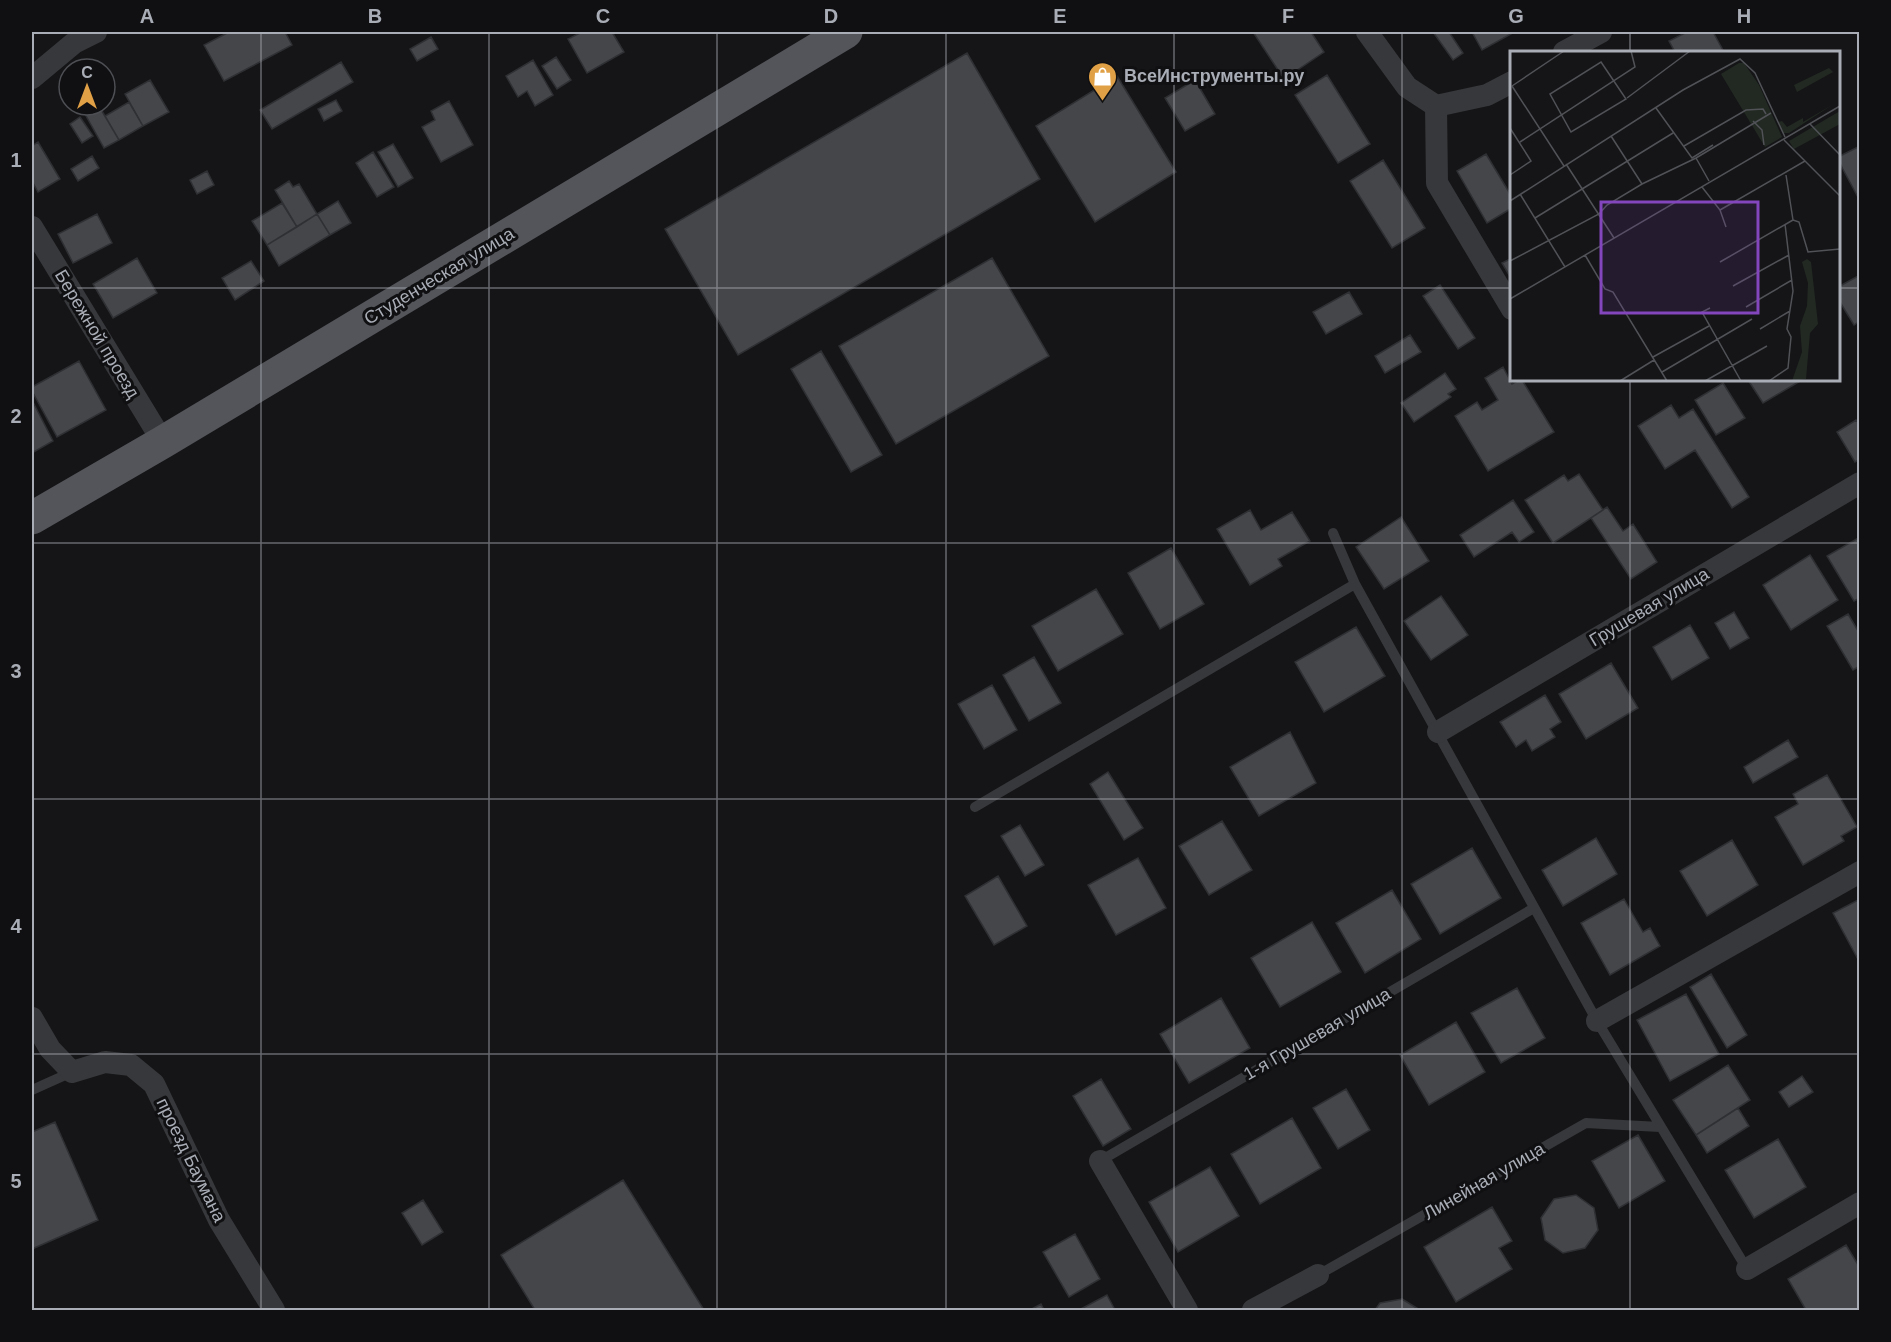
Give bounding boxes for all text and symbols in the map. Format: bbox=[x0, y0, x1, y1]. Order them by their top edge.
text: A bbox=[140, 5, 154, 27]
text: B bbox=[368, 5, 382, 27]
text: C bbox=[596, 5, 610, 27]
text: D bbox=[824, 5, 838, 27]
text: E bbox=[1053, 5, 1067, 27]
text: F bbox=[1282, 5, 1294, 27]
text: G bbox=[1508, 5, 1524, 27]
text: H bbox=[1737, 5, 1751, 27]
inset map bbox=[1510, 51, 1840, 381]
north arrow bbox=[57, 57, 117, 117]
shop icon: ВсеИнструменты.ру bbox=[1087, 60, 1119, 102]
text: С bbox=[81, 64, 93, 81]
place label: ВсеИнструменты.ру bbox=[1124, 66, 1304, 86]
text: 1 bbox=[10, 149, 22, 171]
street label: Студенческая улица bbox=[360, 223, 518, 329]
street label: Бережной проезд bbox=[51, 266, 144, 402]
text: 2 bbox=[10, 405, 22, 427]
street label: Грушевая улица bbox=[1586, 563, 1713, 650]
text: 3 bbox=[10, 660, 22, 682]
text: 4 bbox=[10, 915, 22, 937]
street label: 1-я Грушевая улица bbox=[1240, 983, 1395, 1084]
street label: проезд Баумана bbox=[152, 1095, 230, 1226]
street label: Линейная улица bbox=[1420, 1138, 1549, 1224]
text: 5 bbox=[10, 1170, 22, 1192]

